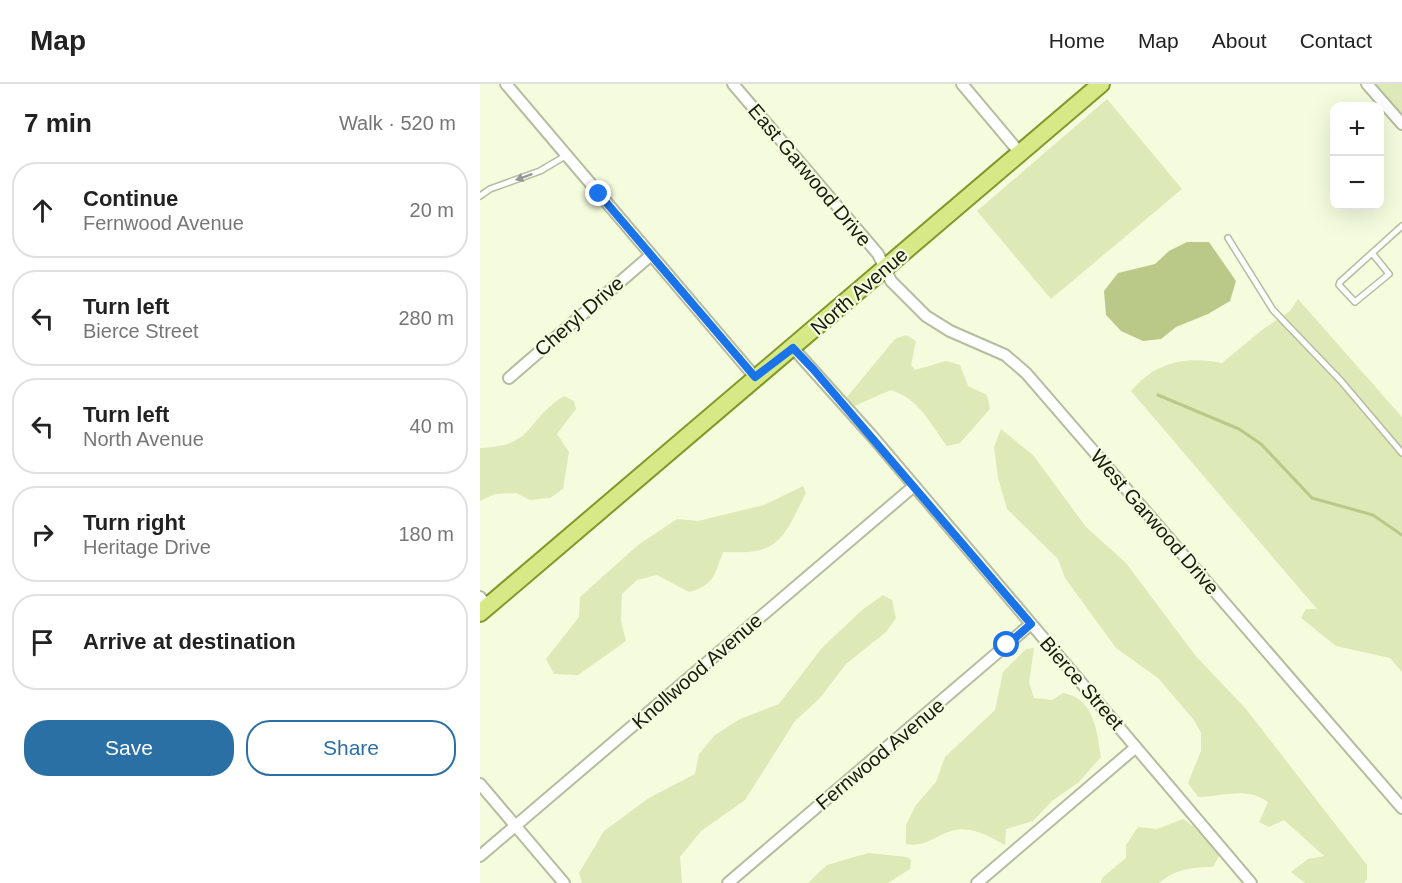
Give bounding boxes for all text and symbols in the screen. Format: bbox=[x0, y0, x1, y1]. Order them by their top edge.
text: Map bbox=[30, 25, 86, 56]
text: Home bbox=[1049, 29, 1105, 52]
text: Map bbox=[1138, 29, 1179, 52]
text: About bbox=[1212, 29, 1267, 52]
text: Contact bbox=[1300, 29, 1372, 52]
street label: East Garwood Drive bbox=[744, 99, 876, 251]
map controls bbox=[1330, 102, 1384, 210]
button: + bbox=[1330, 102, 1384, 156]
text: 7 min bbox=[24, 108, 92, 138]
text: Walk · 520 m bbox=[339, 112, 456, 134]
button: − bbox=[1330, 156, 1384, 210]
one-way arrow bbox=[515, 173, 533, 183]
route end bbox=[585, 180, 611, 206]
text: Continue bbox=[83, 186, 178, 211]
icon: ahead bbox=[26, 194, 59, 227]
text: 20 m bbox=[410, 199, 454, 221]
text: Fernwood Avenue bbox=[83, 212, 244, 234]
street label: North Avenue bbox=[806, 243, 912, 339]
street label: Cheryl Drive bbox=[530, 272, 628, 360]
text: Turn left bbox=[83, 294, 169, 319]
icon: left bbox=[26, 302, 59, 335]
text: 280 m bbox=[398, 307, 454, 329]
text: Bierce Street bbox=[83, 320, 199, 342]
text: Turn left bbox=[83, 402, 169, 427]
icon: left bbox=[26, 410, 59, 443]
text: 40 m bbox=[410, 415, 454, 437]
text: North Avenue bbox=[83, 428, 204, 450]
street label: West Garwood Drive bbox=[1086, 445, 1224, 599]
text: Turn right bbox=[83, 510, 185, 535]
icon: right bbox=[26, 518, 59, 551]
text: 180 m bbox=[398, 523, 454, 545]
text: Heritage Drive bbox=[83, 536, 211, 558]
street label: Knollwood Avenue bbox=[628, 609, 766, 733]
icon: arrive bbox=[26, 626, 59, 659]
text: Arrive at destination bbox=[83, 629, 296, 654]
route start bbox=[993, 631, 1019, 657]
street label: Bierce Street bbox=[1036, 632, 1129, 734]
street label: Fernwood Avenue bbox=[811, 694, 949, 814]
button: Save bbox=[24, 720, 234, 776]
button: Share bbox=[246, 720, 456, 776]

